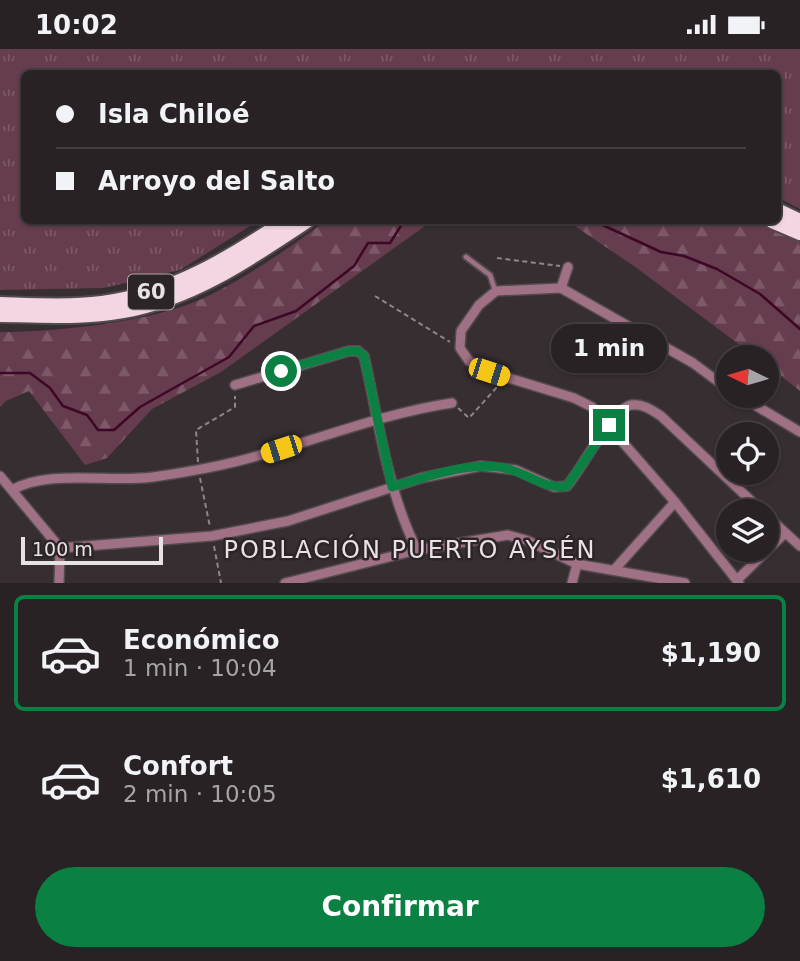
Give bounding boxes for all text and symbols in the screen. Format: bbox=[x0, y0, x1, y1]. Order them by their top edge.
text: 10:02 bbox=[35, 10, 118, 40]
text: Isla Chiloé bbox=[98, 99, 250, 129]
text: Arroyo del Salto bbox=[98, 166, 335, 196]
road number: 60 bbox=[128, 275, 174, 309]
callout: 1 min bbox=[551, 323, 667, 373]
text: 1 min bbox=[573, 335, 645, 361]
north arrow bbox=[716, 345, 779, 408]
map controls bbox=[716, 345, 779, 562]
route start bbox=[265, 355, 297, 387]
car bbox=[466, 356, 513, 388]
route end bbox=[593, 409, 625, 441]
button: locate bbox=[716, 422, 779, 485]
car bbox=[258, 433, 305, 465]
button: layers bbox=[716, 499, 779, 562]
scale bar bbox=[21, 534, 163, 566]
district label: POBLACIÓN PUERTO AYSÉN bbox=[224, 534, 596, 564]
text: 100 m bbox=[32, 538, 93, 560]
icon: car bbox=[39, 622, 102, 685]
text: Económico bbox=[123, 625, 280, 655]
text: $1,190 bbox=[661, 638, 761, 668]
text: 1 min · 10:04 bbox=[123, 655, 277, 681]
icon: car bbox=[39, 748, 102, 811]
text: Confort bbox=[123, 751, 233, 781]
text: $1,610 bbox=[661, 764, 761, 794]
text: 2 min · 10:05 bbox=[123, 781, 277, 807]
button: Confirmar bbox=[35, 867, 765, 947]

